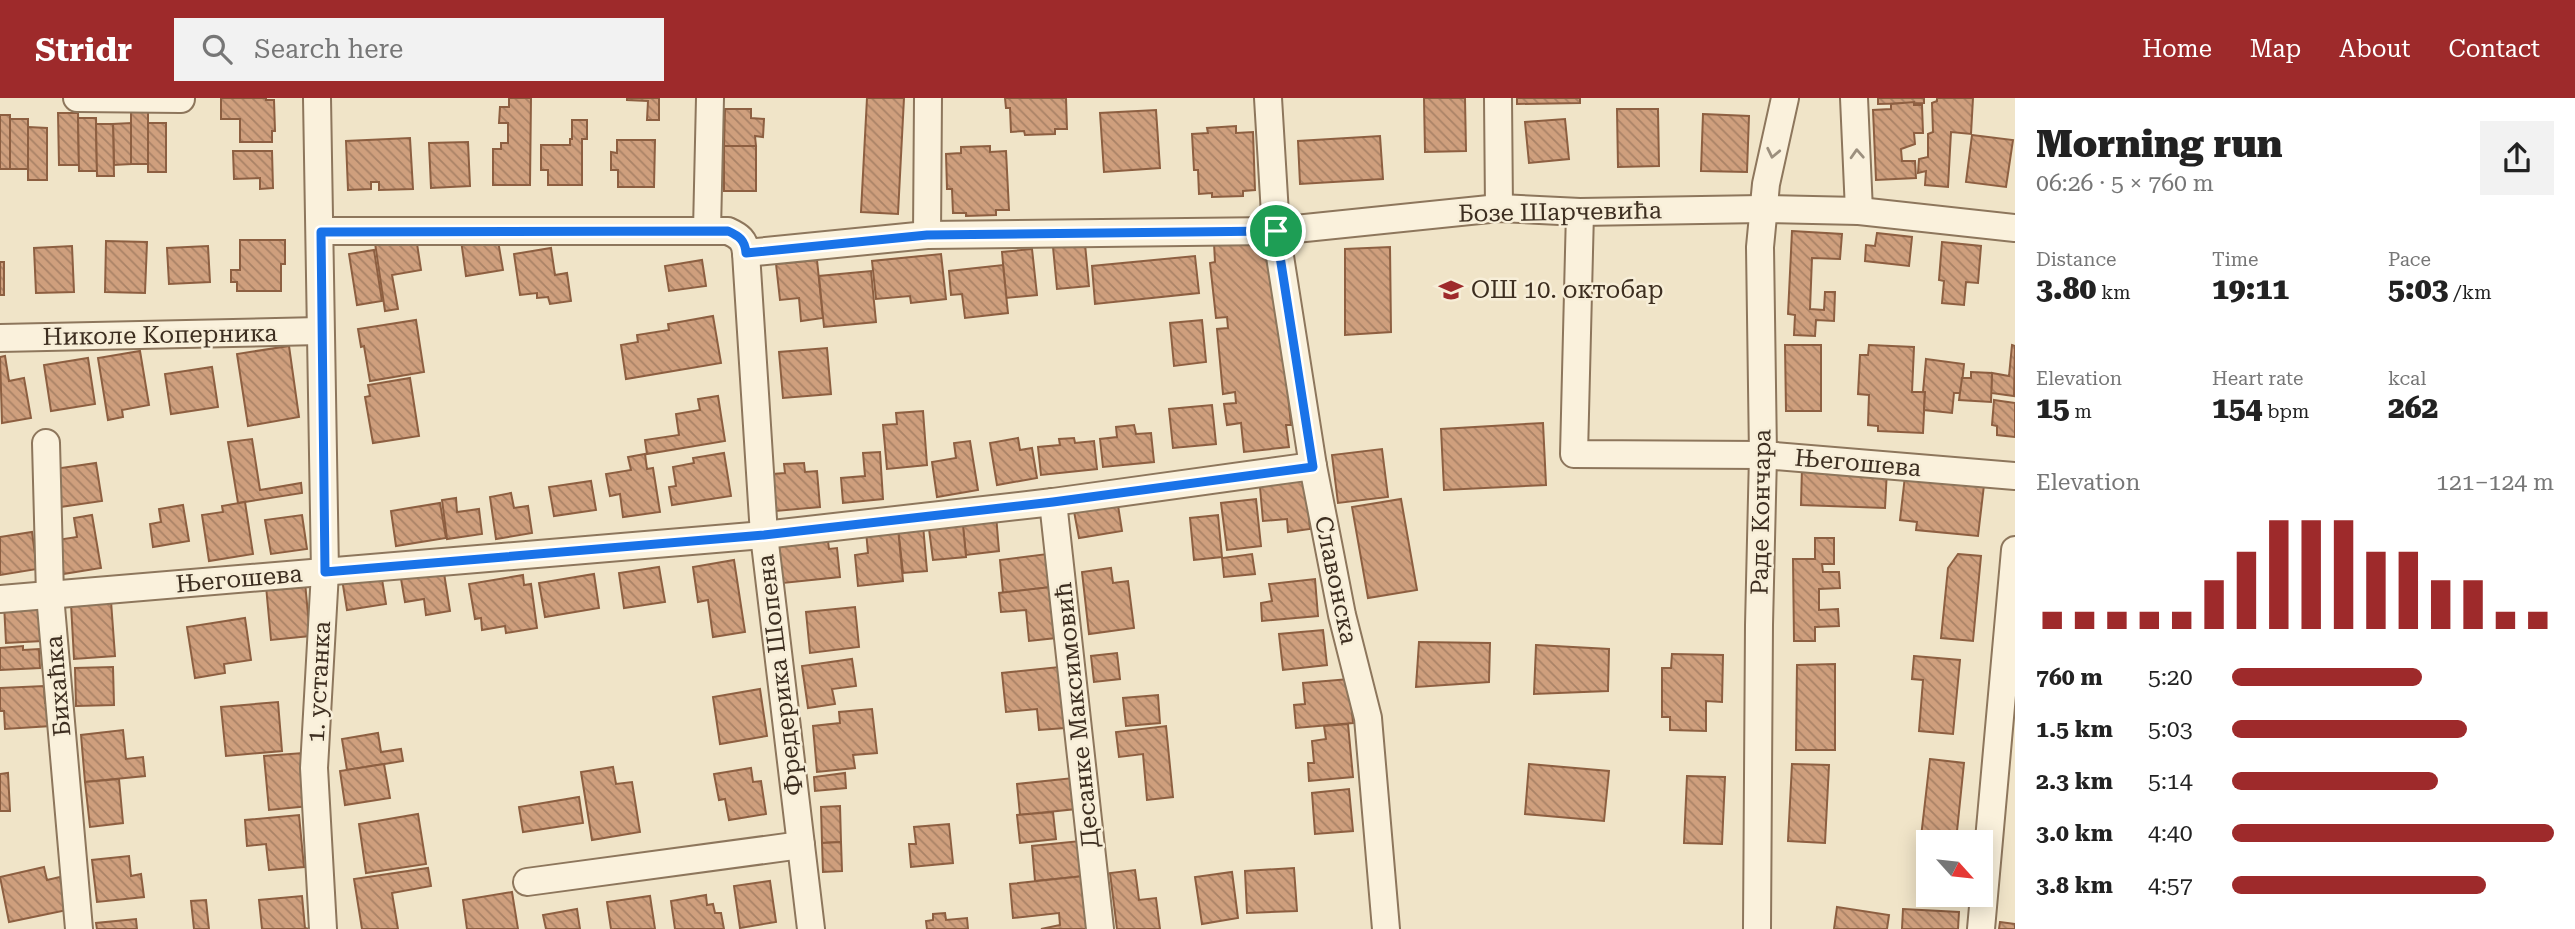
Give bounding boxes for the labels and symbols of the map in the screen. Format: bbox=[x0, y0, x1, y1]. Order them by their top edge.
one-way arrow bbox=[1766, 147, 1781, 159]
one-way arrow bbox=[1850, 148, 1865, 159]
street label: Бозе Шарчевића bbox=[1458, 196, 1662, 228]
pin bbox=[1246, 201, 1306, 261]
school or university icon: ОШ 10. октобар bbox=[1437, 276, 1465, 304]
place label: ОШ 10. октобар bbox=[1471, 276, 1663, 304]
street label: Николе Коперника bbox=[42, 319, 278, 351]
street label: Раде Кончара bbox=[1746, 429, 1776, 595]
street label: Његошева bbox=[1793, 444, 1923, 482]
street label: Славонска bbox=[1309, 513, 1363, 647]
street label: Фредерика Шопена bbox=[751, 553, 809, 797]
street label: Његошева bbox=[174, 560, 304, 598]
street label: Десанке Максимовић bbox=[1049, 581, 1105, 849]
street label: 1. устанка bbox=[302, 620, 336, 744]
street label: Бихаћка bbox=[40, 634, 76, 738]
north arrow bbox=[1916, 830, 1993, 906]

